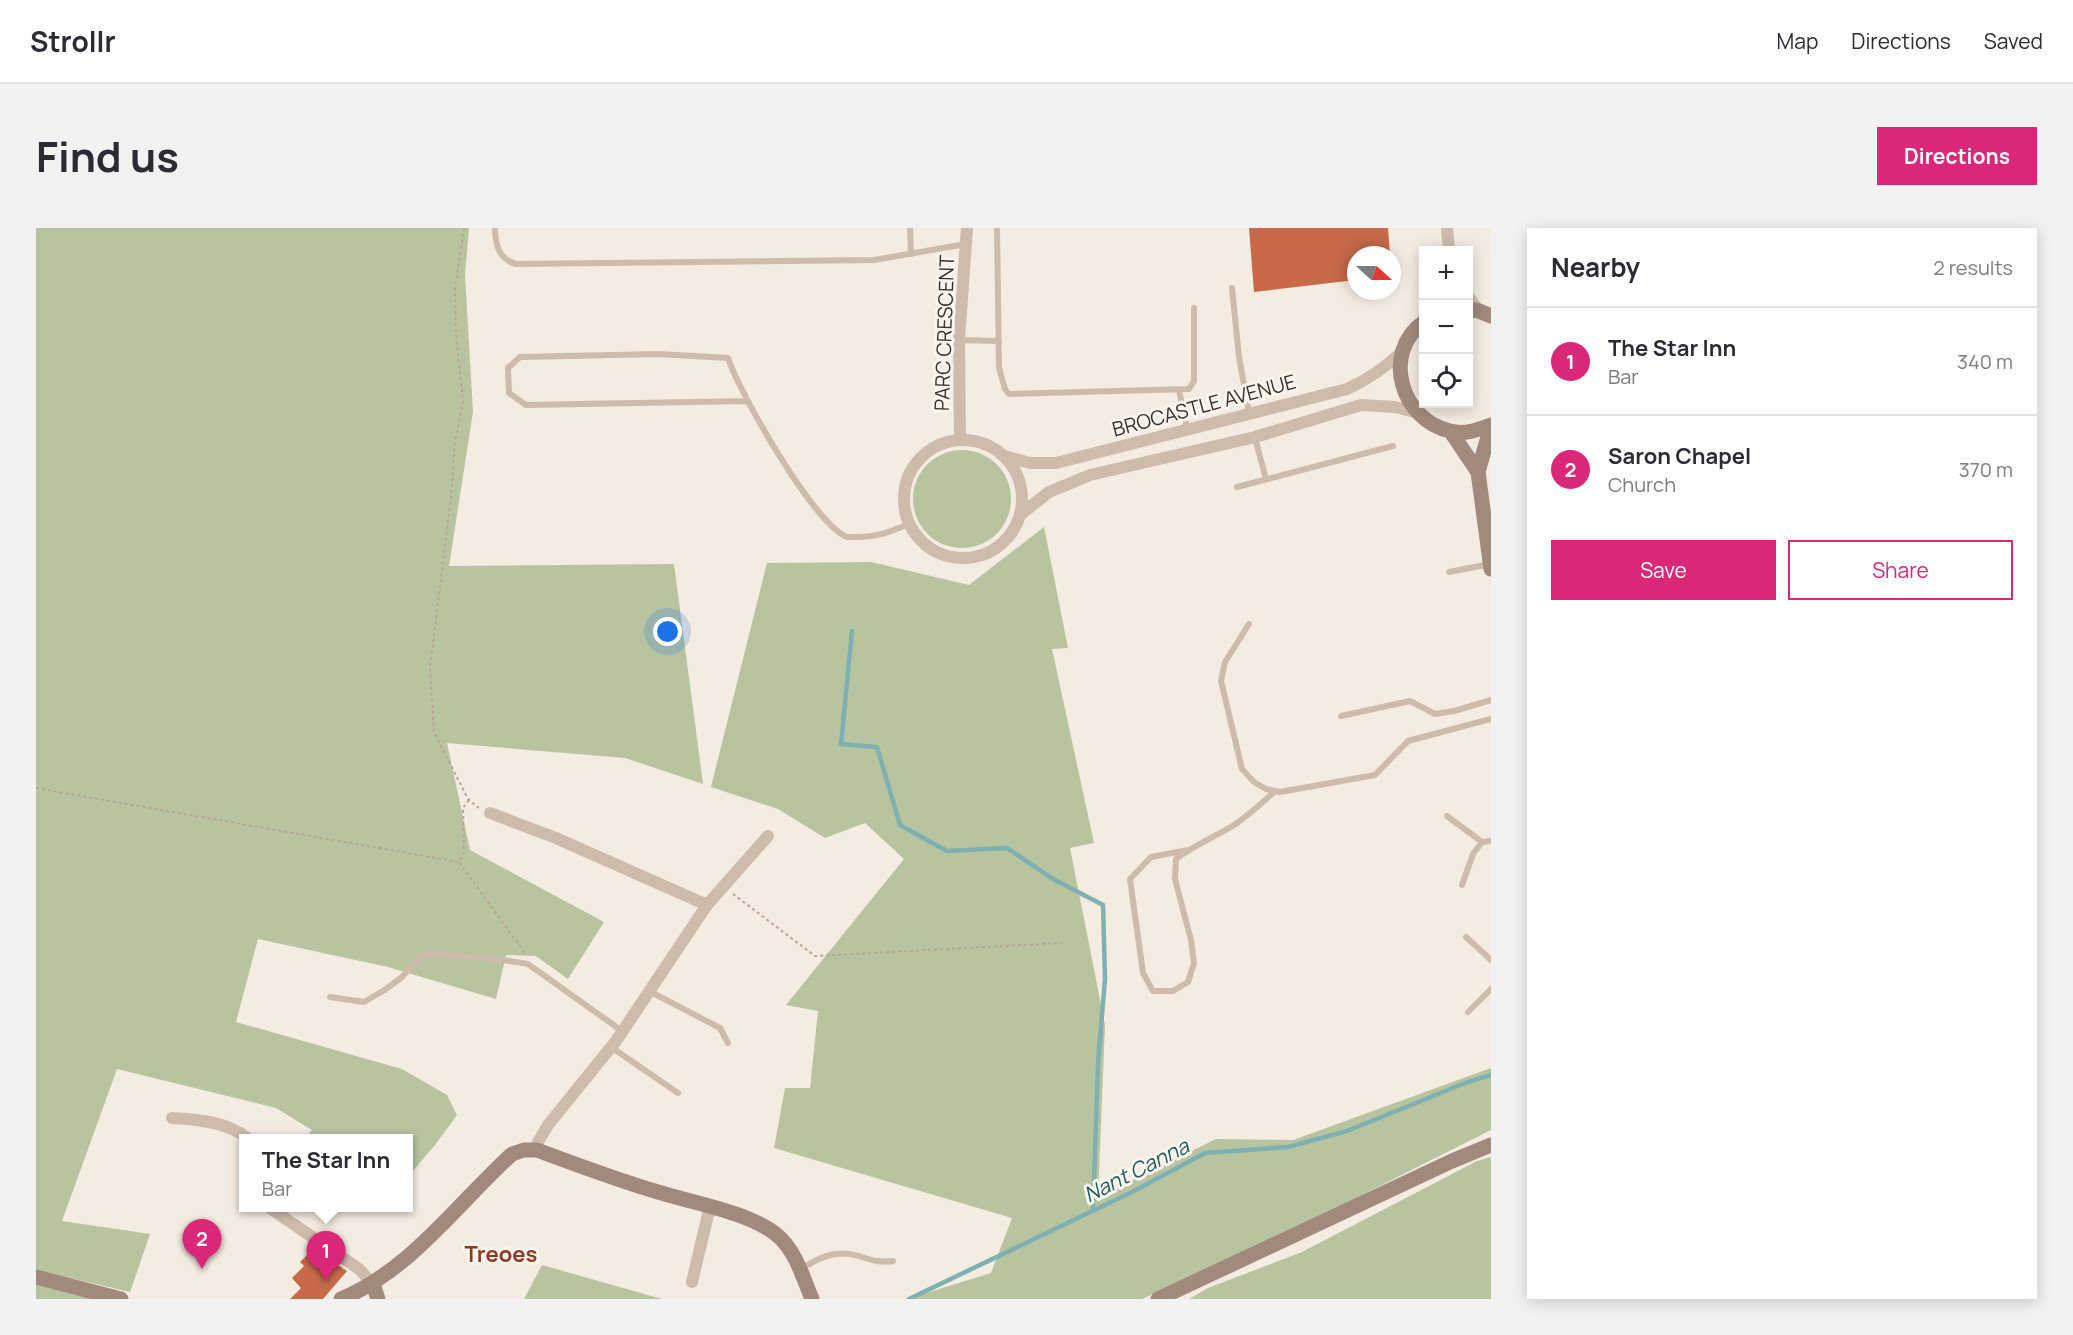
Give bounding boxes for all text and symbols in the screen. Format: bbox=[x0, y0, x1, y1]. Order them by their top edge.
text: Strollr bbox=[30, 22, 116, 60]
text: Map bbox=[1777, 27, 1818, 55]
text: Directions bbox=[1851, 27, 1951, 55]
text: Saved bbox=[1984, 27, 2043, 55]
text: Find us bbox=[36, 127, 179, 185]
button: Directions bbox=[1877, 127, 2037, 185]
north arrow bbox=[1347, 246, 1401, 300]
map controls bbox=[1419, 246, 1473, 408]
button: + bbox=[1419, 246, 1473, 300]
text: Nearby bbox=[1551, 249, 1640, 285]
text: 2 results bbox=[1933, 254, 2013, 281]
street label: PARC CRESCENT bbox=[928, 255, 960, 411]
button: − bbox=[1419, 300, 1473, 354]
text: The Star Inn bbox=[1608, 333, 1736, 363]
text: 1 bbox=[1566, 348, 1575, 375]
text: 340 m bbox=[1957, 348, 2013, 375]
button: locate bbox=[1419, 354, 1473, 408]
text: Bar bbox=[1608, 363, 1639, 390]
street label: BROCASTLE AVENUE bbox=[1109, 367, 1299, 443]
text: Saron Chapel bbox=[1608, 441, 1751, 471]
text: 2 bbox=[1565, 456, 1576, 483]
text: 370 m bbox=[1959, 456, 2013, 483]
text: Church bbox=[1608, 471, 1676, 498]
button: Save bbox=[1551, 540, 1776, 600]
button: Share bbox=[1788, 540, 2013, 600]
your location bbox=[653, 617, 682, 646]
water label: Nant Canna bbox=[1079, 1131, 1195, 1208]
popup bbox=[239, 1134, 413, 1212]
text: The Star Inn bbox=[262, 1145, 390, 1175]
text: Bar bbox=[262, 1175, 292, 1202]
pin: 2 bbox=[182, 1220, 222, 1269]
pin: 1 bbox=[306, 1232, 346, 1281]
district label: Treoes bbox=[465, 1239, 537, 1269]

